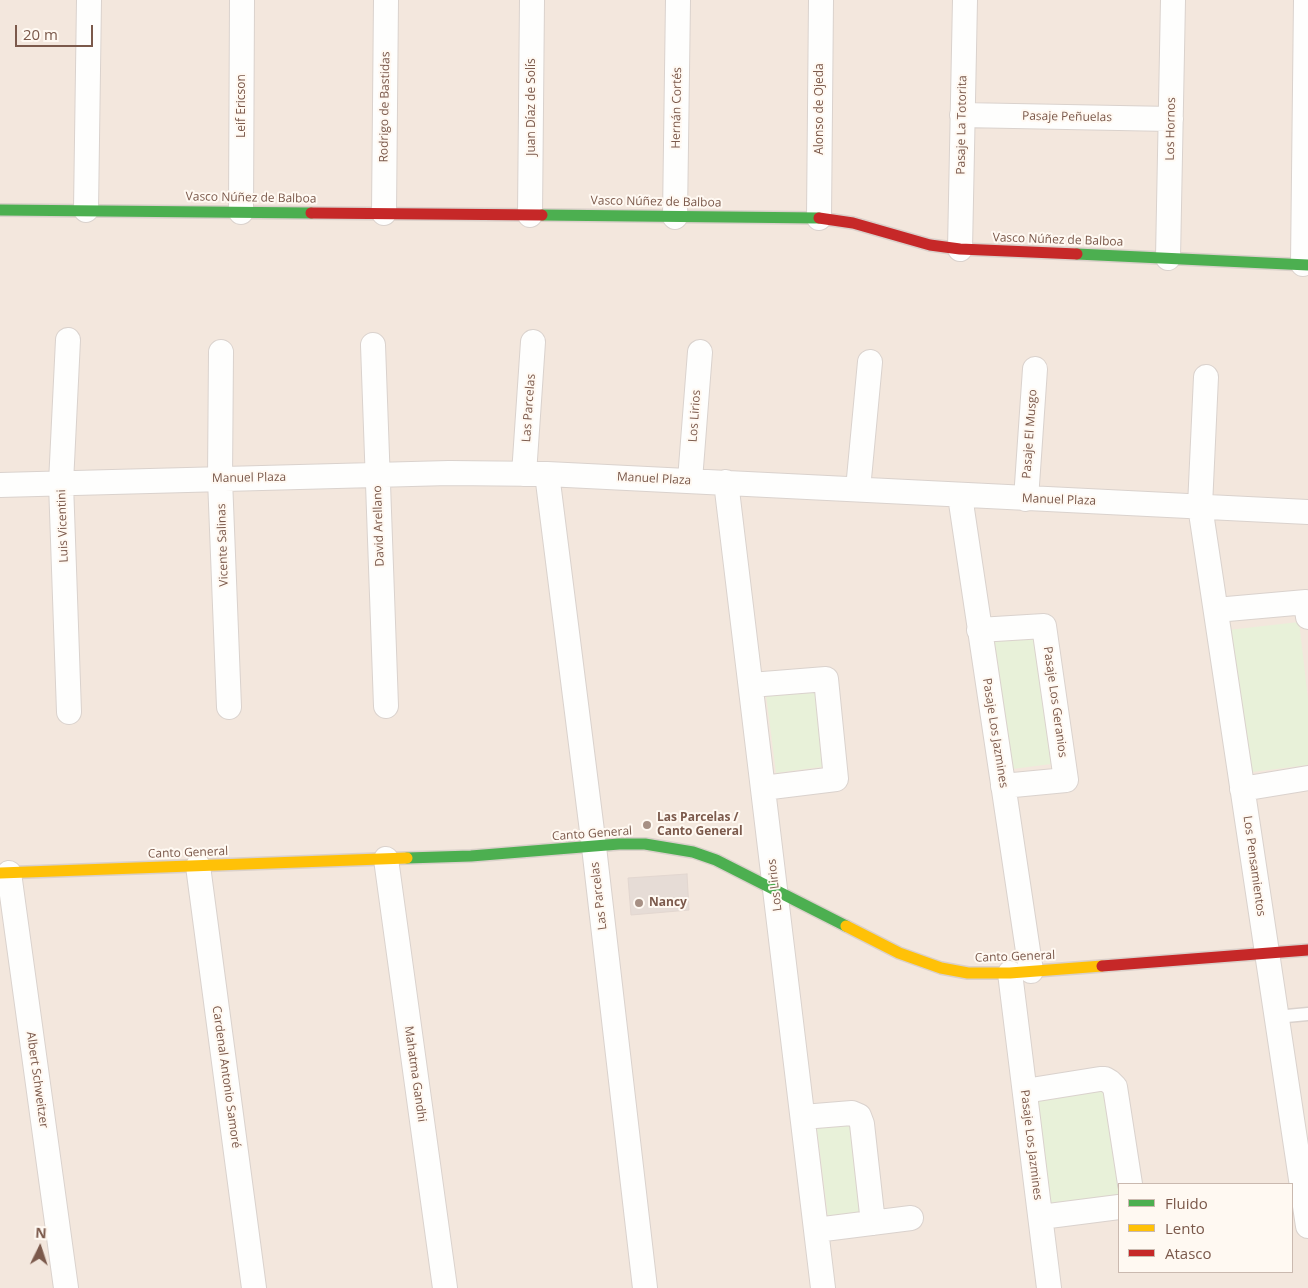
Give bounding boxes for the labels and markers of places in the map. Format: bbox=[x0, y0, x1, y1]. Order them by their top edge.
place label: Las Parcelas / Canto General bbox=[657, 811, 743, 839]
marker: Las Parcelas / Canto General bbox=[641, 819, 653, 831]
place label: Nancy bbox=[649, 896, 687, 910]
marker: Nancy bbox=[633, 897, 645, 909]

